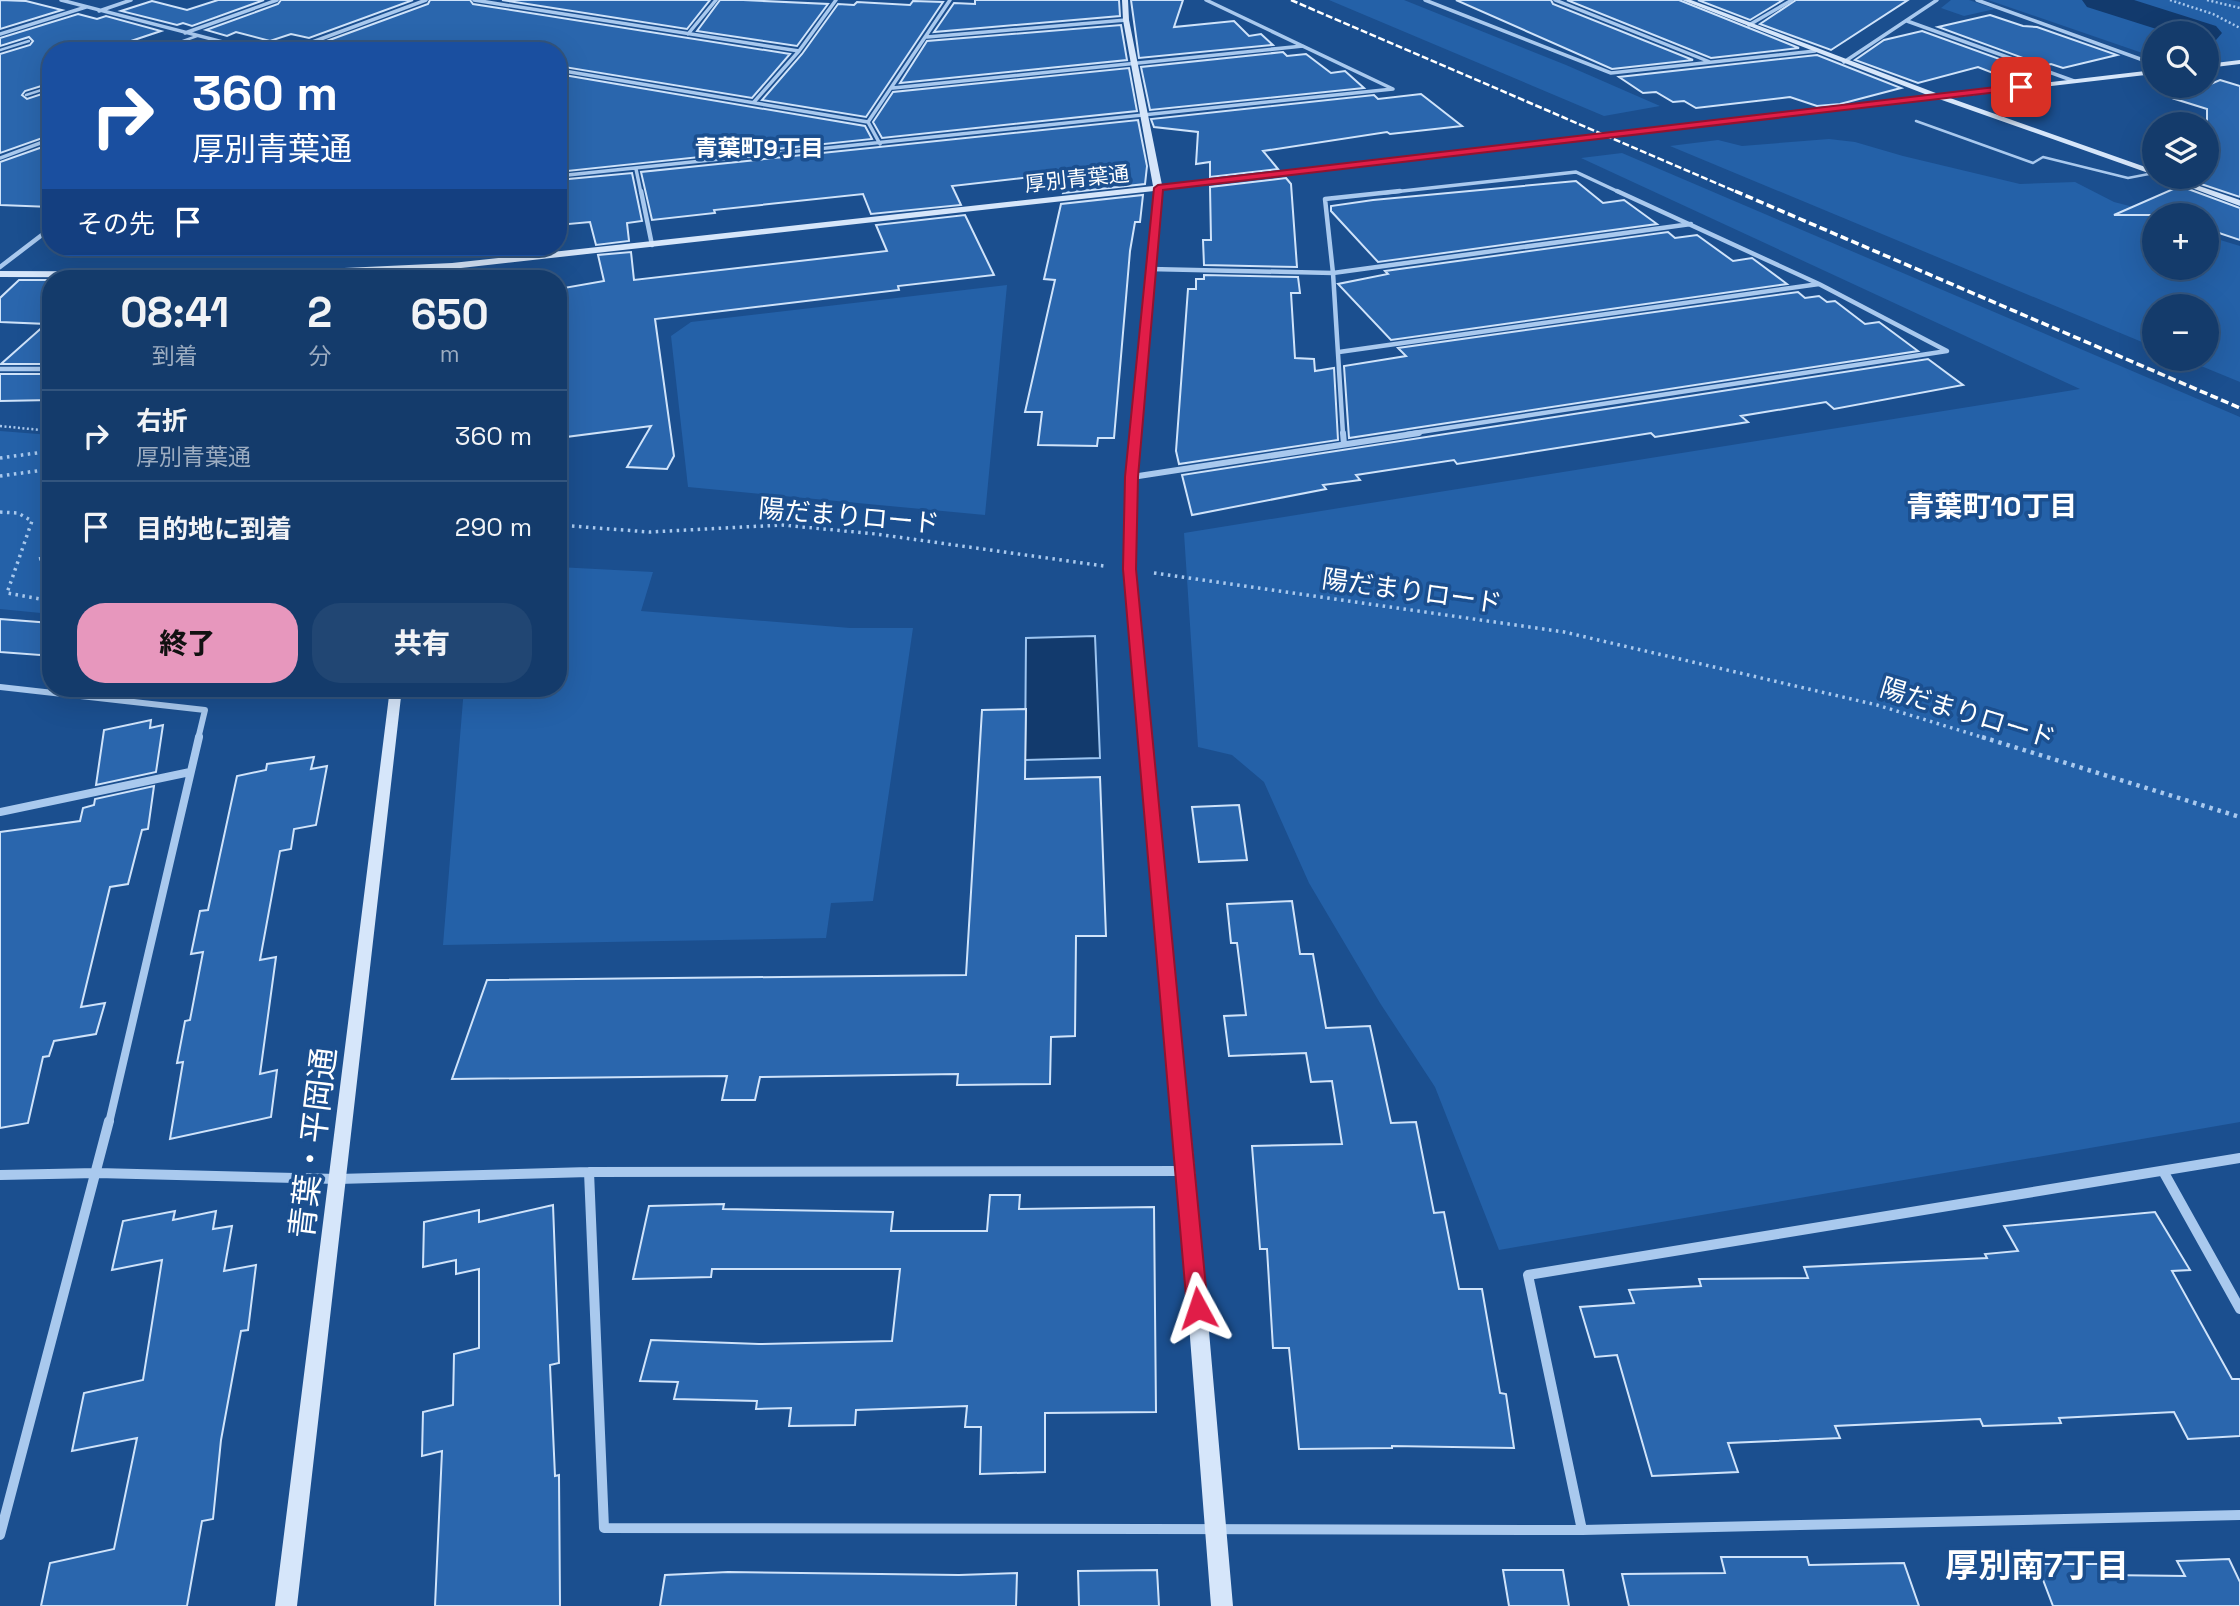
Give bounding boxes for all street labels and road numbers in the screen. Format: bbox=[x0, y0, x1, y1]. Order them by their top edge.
street label: 厚別青葉通 bbox=[1023, 160, 1131, 197]
street label: 陽だまりロード bbox=[757, 491, 941, 541]
street label: 陽だまりロード bbox=[1320, 562, 1504, 620]
street label: 陽だまりロード bbox=[1876, 670, 2060, 756]
street label: 青葉・平岡通 bbox=[281, 1045, 345, 1241]

